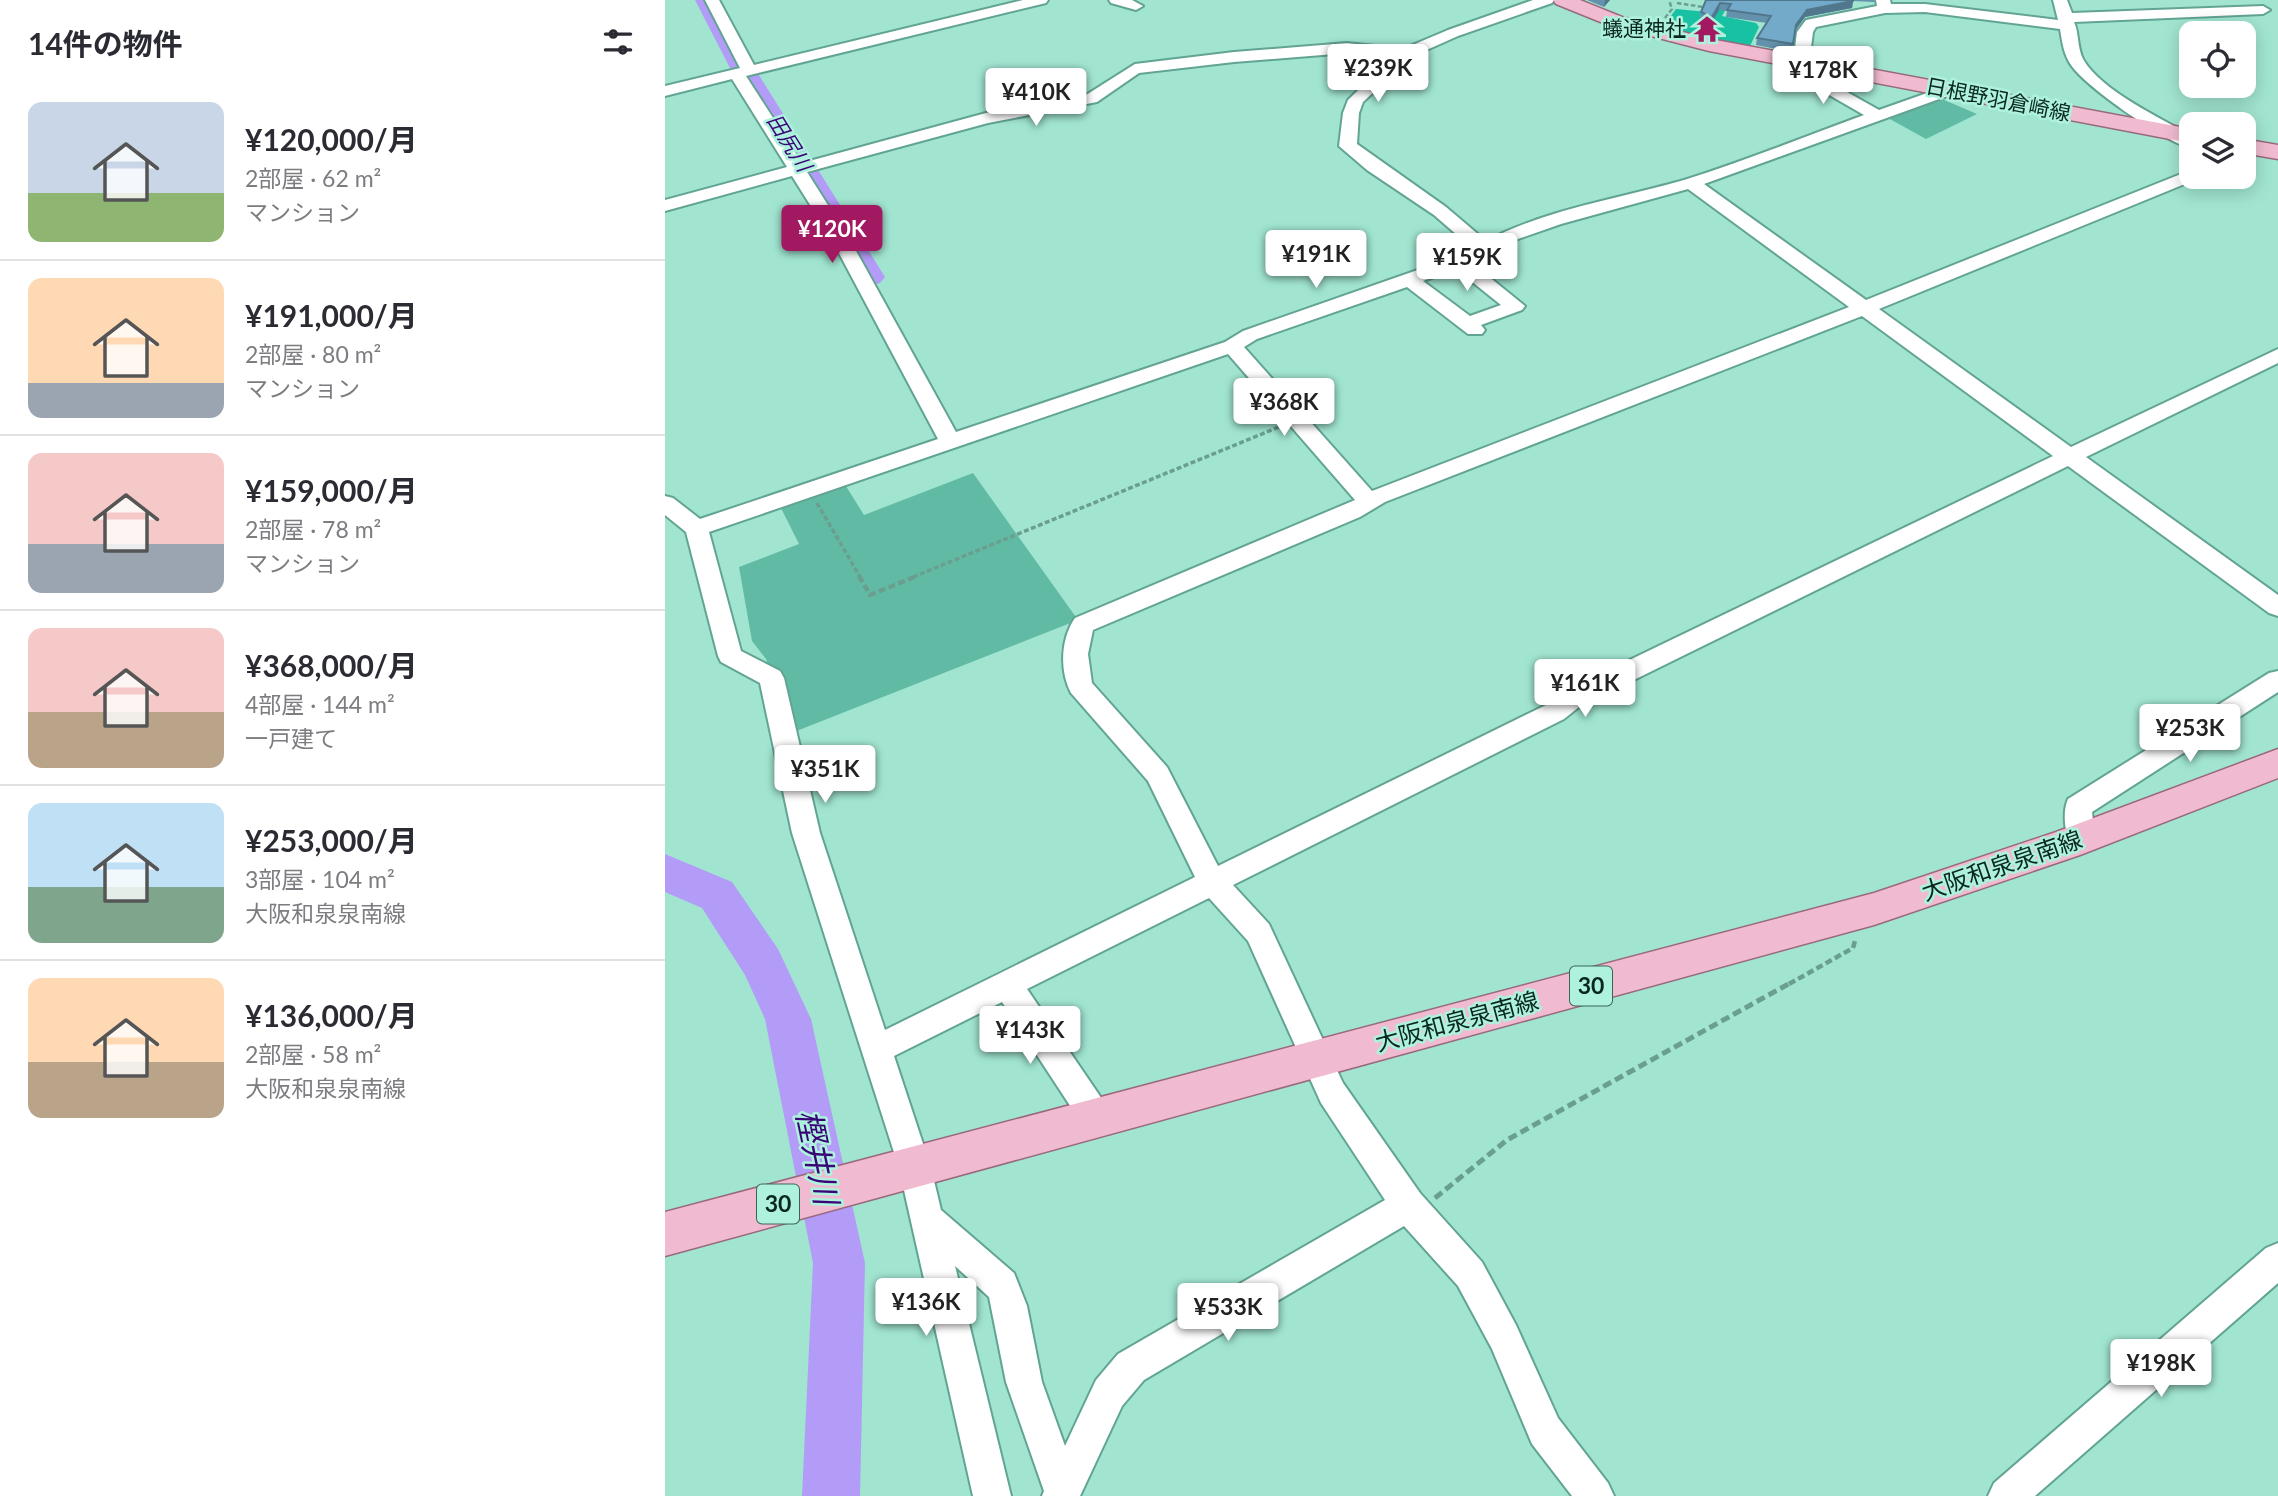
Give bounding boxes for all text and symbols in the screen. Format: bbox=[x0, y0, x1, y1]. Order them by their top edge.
temple icon: 蟻通神社 bbox=[1692, 14, 1722, 44]
place label: 蟻通神社 bbox=[1602, 15, 1686, 40]
map controls bbox=[2179, 21, 2256, 189]
button: locate bbox=[2179, 21, 2256, 98]
icon: filters bbox=[599, 23, 637, 61]
text: 14件の物件 bbox=[28, 25, 183, 61]
pin: ¥239K bbox=[1329, 44, 1427, 104]
pin: ¥178K bbox=[1774, 46, 1872, 106]
text: ¥239K bbox=[1343, 53, 1413, 81]
text: ¥178K bbox=[1788, 55, 1858, 83]
pin: ¥410K bbox=[987, 68, 1085, 128]
street label: 日根野羽倉崎線 bbox=[1924, 72, 2073, 125]
text: ¥410K bbox=[1001, 77, 1071, 105]
water label: 田尻川 bbox=[763, 109, 819, 177]
button: layers bbox=[2179, 112, 2256, 189]
text: ¥120,000/月 bbox=[245, 121, 418, 157]
icon: home bbox=[84, 130, 168, 214]
text: 2部屋 · 62 m² bbox=[245, 164, 381, 192]
text: マンション bbox=[245, 198, 360, 226]
pin: ¥120K bbox=[783, 205, 881, 265]
text: ¥120K bbox=[797, 214, 867, 242]
pin: ¥191K bbox=[1267, 230, 1365, 290]
pin: ¥159K bbox=[1418, 233, 1516, 293]
text: ¥191K bbox=[1281, 239, 1351, 267]
text: ¥159K bbox=[1432, 242, 1502, 270]
text: ¥191,000/月 bbox=[245, 297, 418, 333]
icon: home bbox=[84, 306, 168, 390]
text: 2部屋 · 80 m² bbox=[245, 340, 381, 368]
text: マンション bbox=[245, 374, 360, 402]
pin: ¥368K bbox=[1235, 378, 1333, 438]
text: ¥368K bbox=[1249, 387, 1319, 415]
text: ¥159,000/月 bbox=[245, 472, 418, 508]
icon: home bbox=[84, 481, 168, 565]
text: 2部屋 · 78 m² bbox=[245, 515, 381, 543]
text: マンション bbox=[245, 549, 360, 577]
text: ¥368,000/月 bbox=[245, 647, 418, 683]
icon: home bbox=[84, 656, 168, 740]
pin: ¥161K bbox=[1536, 660, 1634, 719]
text: ¥161K bbox=[1550, 668, 1620, 696]
text: 4部屋 · 144 m² bbox=[245, 690, 395, 718]
pin: ¥253K bbox=[2141, 704, 2239, 764]
text: ¥253K bbox=[2155, 713, 2225, 741]
text: 一戸建て bbox=[245, 724, 337, 752]
pin: ¥351K bbox=[776, 746, 874, 805]
text: ¥351K bbox=[790, 754, 860, 782]
text: ¥253,000/月 bbox=[245, 822, 418, 858]
street label: 大阪和泉泉南線 bbox=[1917, 824, 2086, 906]
icon: home bbox=[84, 831, 168, 915]
text: 3部屋 · 104 m² bbox=[245, 865, 395, 893]
text: 大阪和泉泉南線 bbox=[245, 899, 406, 927]
road number: 30 bbox=[1570, 967, 1612, 1006]
street label: 大阪和泉泉南線 bbox=[1372, 985, 1542, 1056]
text: ¥136,000/月 bbox=[245, 997, 418, 1033]
icon: home bbox=[84, 1006, 168, 1090]
pin: ¥143K bbox=[981, 1006, 1079, 1066]
text: ¥143K bbox=[995, 1015, 1065, 1043]
text: 2部屋 · 58 m² bbox=[245, 1040, 381, 1068]
text: 大阪和泉泉南線 bbox=[245, 1074, 406, 1102]
water label: 樫井川 bbox=[789, 1106, 848, 1211]
road number: 30 bbox=[757, 1184, 799, 1224]
pin: ¥136K bbox=[877, 1278, 975, 1338]
pin: ¥533K bbox=[1179, 1284, 1277, 1343]
text: ¥136K bbox=[891, 1287, 961, 1315]
text: ¥533K bbox=[1193, 1292, 1263, 1320]
pin: ¥198K bbox=[2112, 1340, 2210, 1399]
text: ¥198K bbox=[2126, 1348, 2196, 1376]

